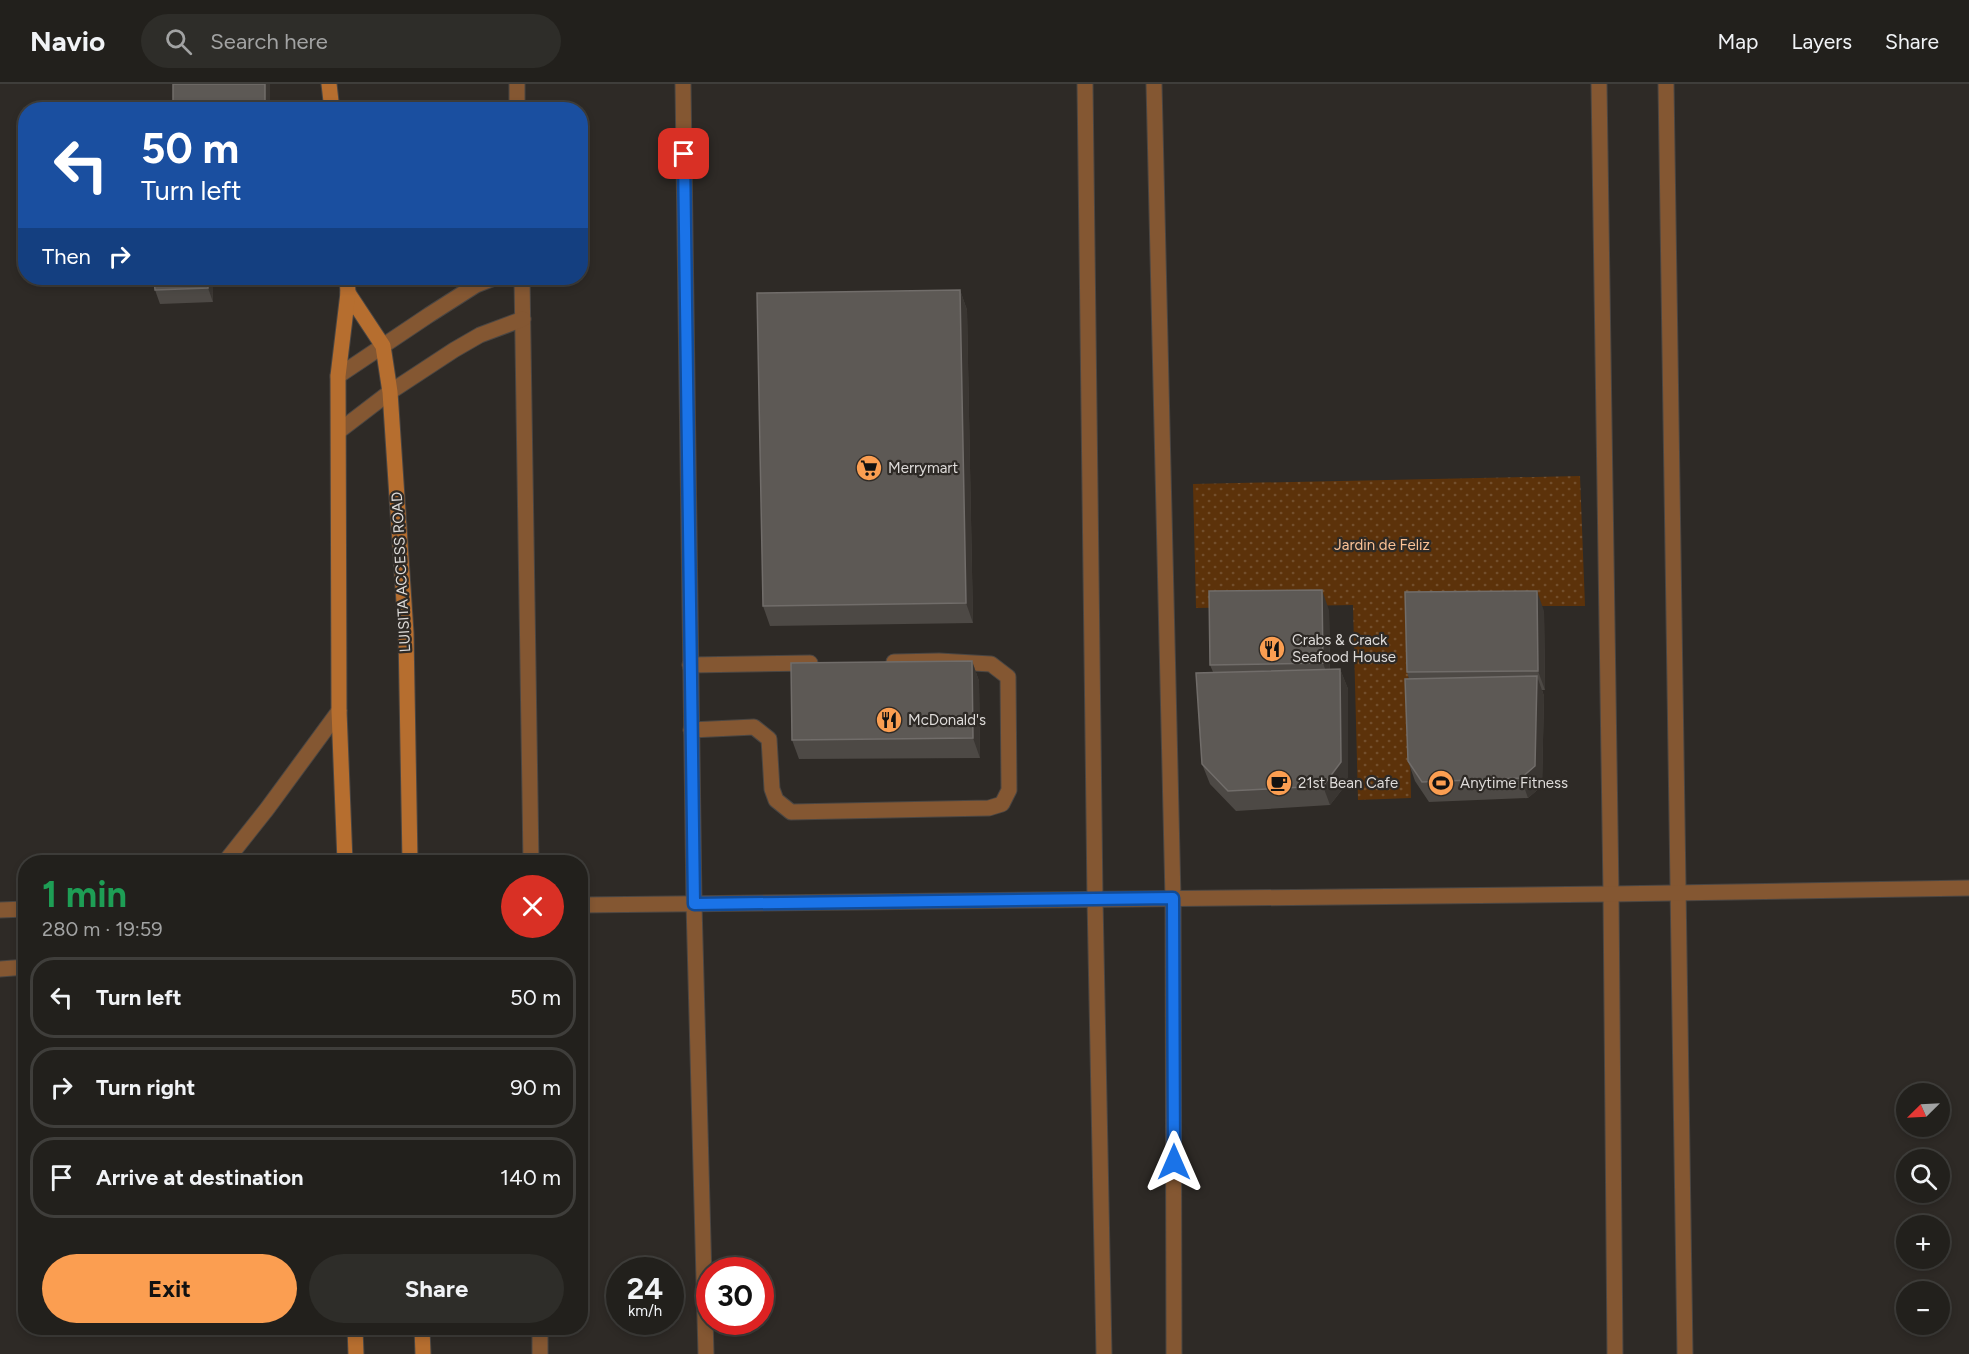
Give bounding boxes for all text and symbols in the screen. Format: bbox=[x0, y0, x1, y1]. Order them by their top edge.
search box bbox=[141, 14, 561, 68]
text: Navio bbox=[30, 24, 105, 58]
icon: search bbox=[162, 25, 195, 58]
text: Search here bbox=[210, 28, 328, 55]
text: Map bbox=[1718, 29, 1758, 54]
text: Layers bbox=[1791, 29, 1852, 54]
text: Share bbox=[1885, 29, 1939, 54]
text: 50 m bbox=[141, 123, 239, 174]
icon: left bbox=[42, 126, 120, 204]
pin bbox=[658, 128, 709, 179]
icon: arrive bbox=[667, 137, 700, 170]
text: Turn left bbox=[141, 174, 241, 207]
icon: right bbox=[103, 240, 136, 273]
text: Then bbox=[42, 243, 91, 270]
supermarket icon: Merrymart bbox=[854, 453, 884, 483]
place label: Merrymart bbox=[888, 459, 958, 477]
street label: LUISITA ACCESS ROAD bbox=[388, 491, 414, 653]
park label: Jardin de Feliz bbox=[1334, 536, 1430, 554]
place label: Crabs & Crack Seafood House bbox=[1292, 631, 1396, 666]
restaurant icon: Crabs & Crack Seafood House bbox=[1257, 634, 1287, 664]
restaurant icon: McDonald's bbox=[874, 705, 904, 735]
place label: McDonald's bbox=[908, 711, 986, 729]
cafe icon: 21st Bean Cafe bbox=[1264, 768, 1294, 798]
sports icon: Anytime Fitness bbox=[1426, 768, 1456, 798]
place label: 21st Bean Cafe bbox=[1298, 774, 1398, 792]
place label: Anytime Fitness bbox=[1460, 774, 1568, 792]
text: 1 min bbox=[42, 873, 127, 916]
button: close bbox=[501, 875, 564, 938]
text: 280 m · 19:59 bbox=[42, 917, 163, 941]
icon: left bbox=[45, 981, 78, 1014]
text: Turn left bbox=[96, 984, 182, 1011]
text: 50 m bbox=[510, 984, 561, 1011]
icon: right bbox=[45, 1071, 78, 1104]
text: Turn right bbox=[96, 1074, 195, 1101]
text: 90 m bbox=[510, 1074, 561, 1101]
north arrow bbox=[1896, 1083, 1950, 1137]
map controls bbox=[1896, 1083, 1950, 1335]
position arrow bbox=[1142, 1130, 1206, 1194]
button: search bbox=[1896, 1149, 1950, 1203]
icon: arrive bbox=[45, 1161, 78, 1194]
text: Arrive at destination bbox=[96, 1164, 304, 1191]
text: 140 m bbox=[500, 1164, 561, 1191]
button: + bbox=[1896, 1215, 1950, 1269]
button: Exit bbox=[42, 1254, 297, 1323]
button: Share bbox=[309, 1254, 564, 1323]
speed limit sign: 30 bbox=[696, 1257, 774, 1335]
text: 24 bbox=[627, 1270, 663, 1307]
button: − bbox=[1896, 1281, 1950, 1335]
text: km/h bbox=[628, 1302, 662, 1320]

